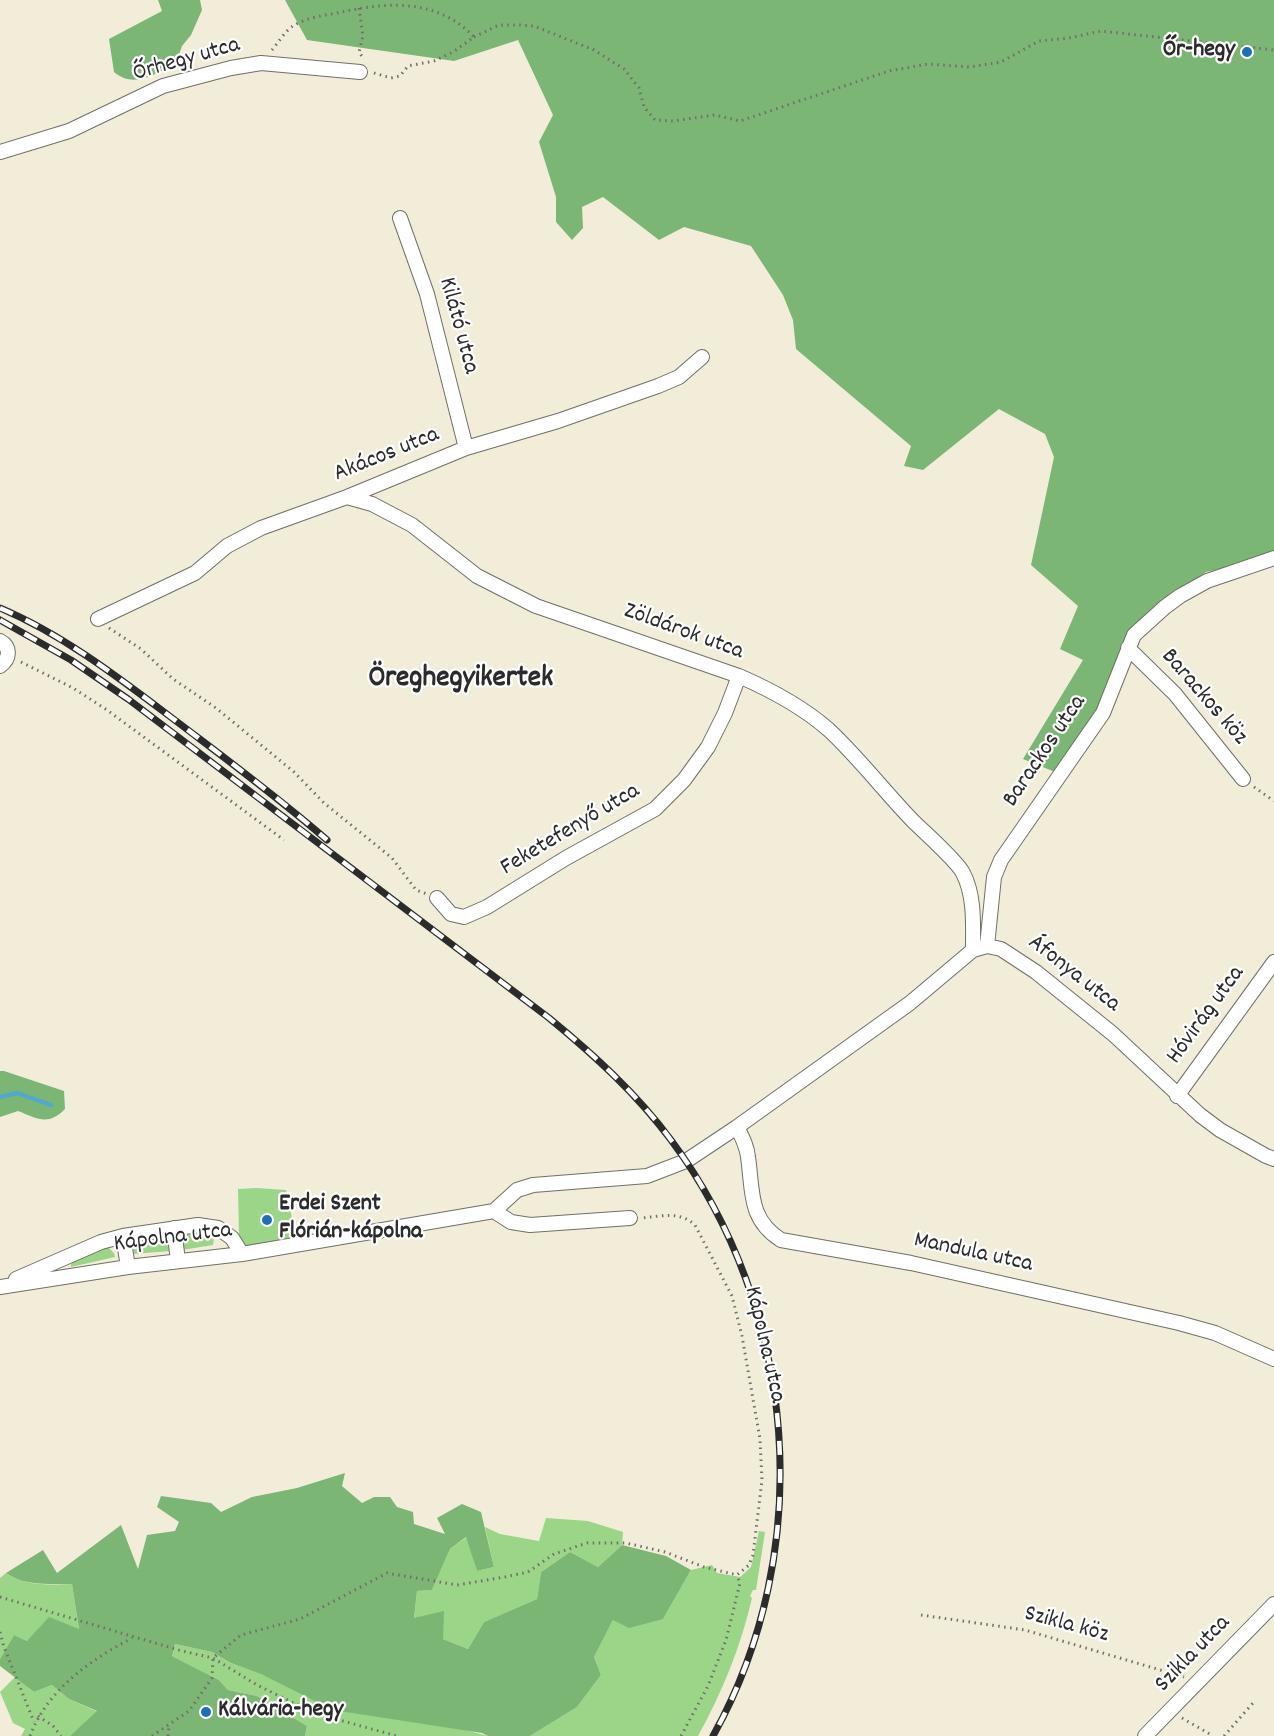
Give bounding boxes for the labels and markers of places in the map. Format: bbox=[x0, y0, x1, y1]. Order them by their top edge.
place label: Őr-hegy bbox=[1163, 38, 1235, 66]
marker: Őr-hegy bbox=[1240, 45, 1254, 59]
place label: Erdei Szent Flórián-kápolna bbox=[279, 1192, 422, 1248]
marker: Erdei Szent Flórián-kápolna bbox=[260, 1213, 274, 1227]
place label: Kálvária-hegy bbox=[218, 1698, 343, 1726]
marker: Kálvária-hegy bbox=[199, 1705, 213, 1719]

